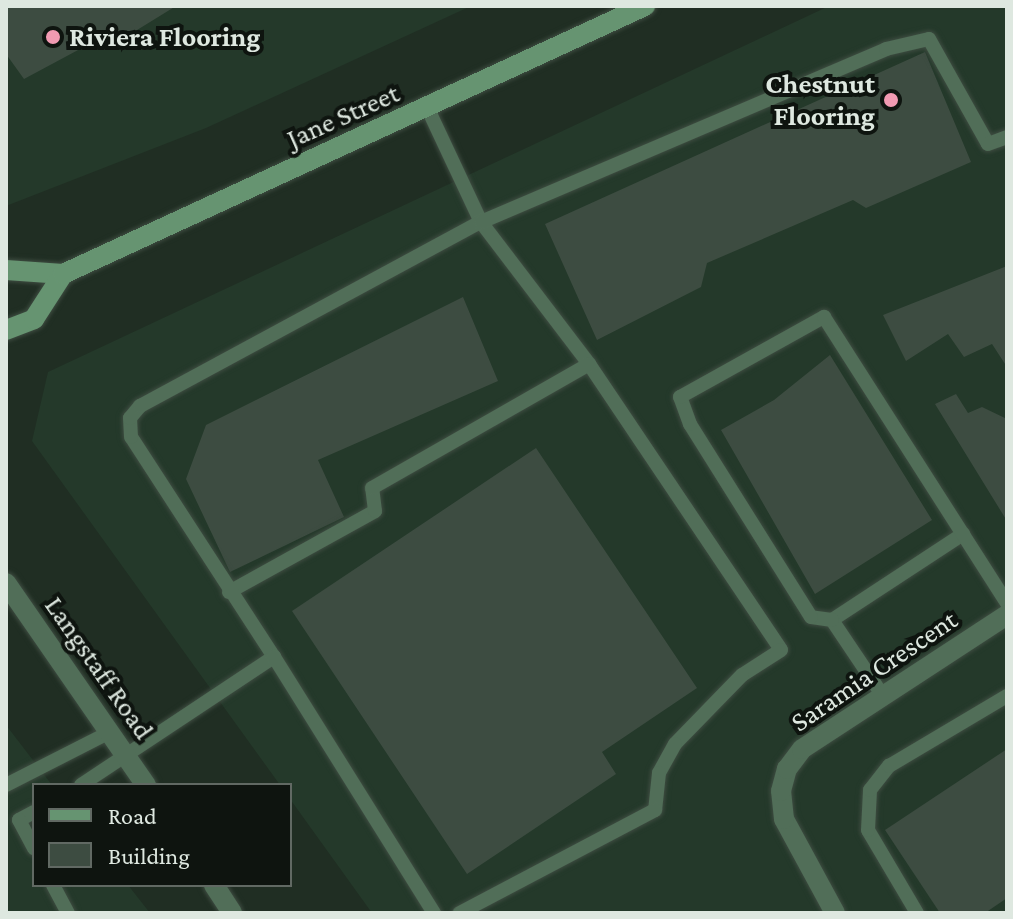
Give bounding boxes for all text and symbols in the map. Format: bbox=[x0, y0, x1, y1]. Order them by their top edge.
place label: Riviera Flooring bbox=[69, 20, 260, 54]
marker: Riviera Flooring bbox=[44, 28, 62, 46]
place label: Chestnut Flooring bbox=[765, 67, 875, 133]
street label: Jane Street bbox=[282, 76, 404, 156]
marker: Chestnut Flooring bbox=[882, 91, 900, 109]
street label: Langstaff Road bbox=[37, 590, 161, 746]
street label: Saramia Crescent bbox=[784, 603, 964, 739]
legend bbox=[32, 783, 292, 887]
text: Road bbox=[108, 802, 157, 829]
text: Building bbox=[108, 842, 190, 869]

